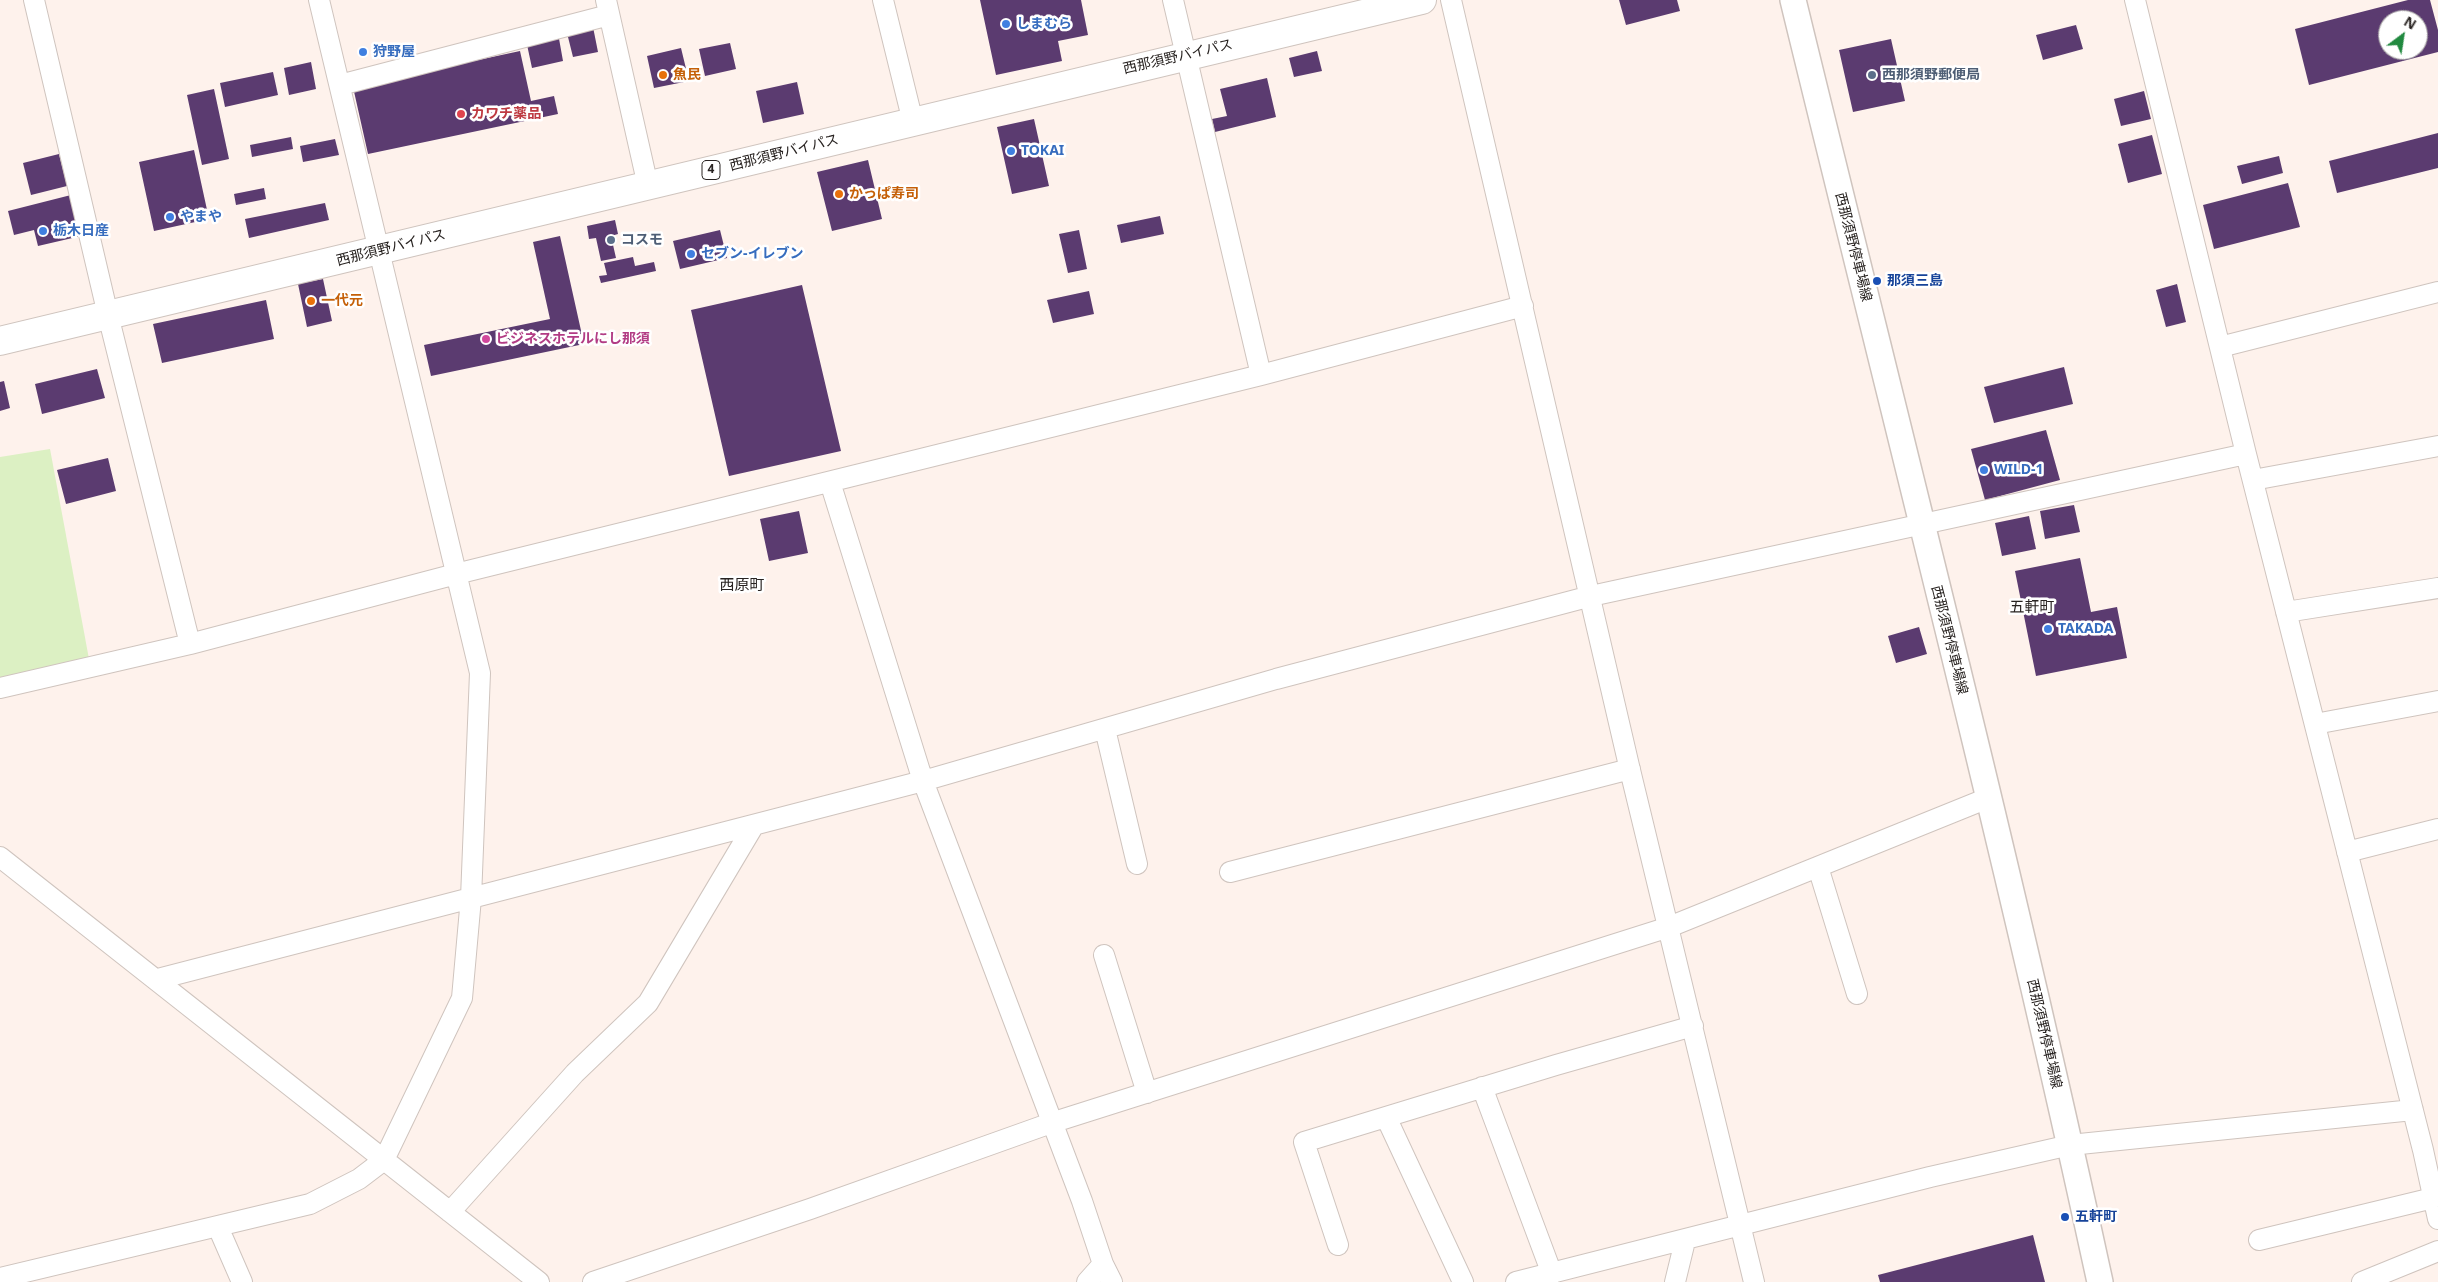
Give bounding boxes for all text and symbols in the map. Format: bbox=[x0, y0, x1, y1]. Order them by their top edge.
north arrow bbox=[2378, 10, 2428, 60]
text: N bbox=[2401, 11, 2420, 34]
place label: しまむら bbox=[1016, 16, 1072, 32]
marker: しまむら bbox=[1000, 18, 1012, 30]
street label: 西那須野バイパス bbox=[1122, 36, 1234, 78]
place label: 狩野屋 bbox=[373, 44, 415, 60]
marker: 狩野屋 bbox=[357, 46, 369, 58]
place label: 魚民 bbox=[673, 67, 701, 83]
place label: 西那須野郵便局 bbox=[1882, 67, 1980, 83]
marker: 魚民 bbox=[657, 69, 669, 81]
marker: 西那須野郵便局 bbox=[1866, 69, 1878, 81]
place label: カワチ薬品 bbox=[471, 106, 541, 122]
marker: カワチ薬品 bbox=[455, 108, 467, 120]
street label: 西那須野バイパス bbox=[728, 131, 840, 175]
place label: TOKAI bbox=[1021, 143, 1064, 159]
marker: TOKAI bbox=[1005, 145, 1017, 157]
road number: 4 bbox=[702, 160, 720, 180]
place label: かっぱ寿司 bbox=[849, 186, 919, 202]
marker: かっぱ寿司 bbox=[833, 188, 845, 200]
street label: 西那須野停車場線 bbox=[1831, 191, 1875, 303]
place label: やまや bbox=[180, 209, 222, 225]
marker: やまや bbox=[164, 211, 176, 223]
place label: 栃木日産 bbox=[53, 223, 109, 239]
marker: 栃木日産 bbox=[37, 225, 49, 237]
street label: 西那須野バイパス bbox=[335, 226, 447, 270]
place label: コスモ bbox=[621, 232, 663, 248]
marker: コスモ bbox=[605, 234, 617, 246]
place label: セブン-イレブン bbox=[701, 246, 803, 262]
marker: セブン-イレブン bbox=[685, 248, 697, 260]
place label: 那須三島 bbox=[1887, 273, 1943, 289]
marker: 那須三島 bbox=[1871, 275, 1883, 287]
place label: 一代元 bbox=[321, 293, 363, 309]
marker: 一代元 bbox=[305, 295, 317, 307]
place label: ビジネスホテルにし那須 bbox=[496, 331, 650, 347]
marker: ビジネスホテルにし那須 bbox=[480, 333, 492, 345]
place label: WILD-1 bbox=[1994, 462, 2044, 478]
marker: WILD-1 bbox=[1978, 464, 1990, 476]
district label: 西原町 bbox=[720, 577, 764, 595]
street label: 西那須野停車場線 bbox=[1927, 584, 1971, 696]
district label: 五軒町 bbox=[2010, 599, 2054, 617]
place label: TAKADA bbox=[2058, 621, 2113, 637]
marker: TAKADA bbox=[2042, 623, 2054, 635]
street label: 西那須野停車場線 bbox=[2023, 978, 2065, 1090]
place label: 五軒町 bbox=[2075, 1209, 2117, 1225]
marker: 五軒町 bbox=[2059, 1211, 2071, 1223]

